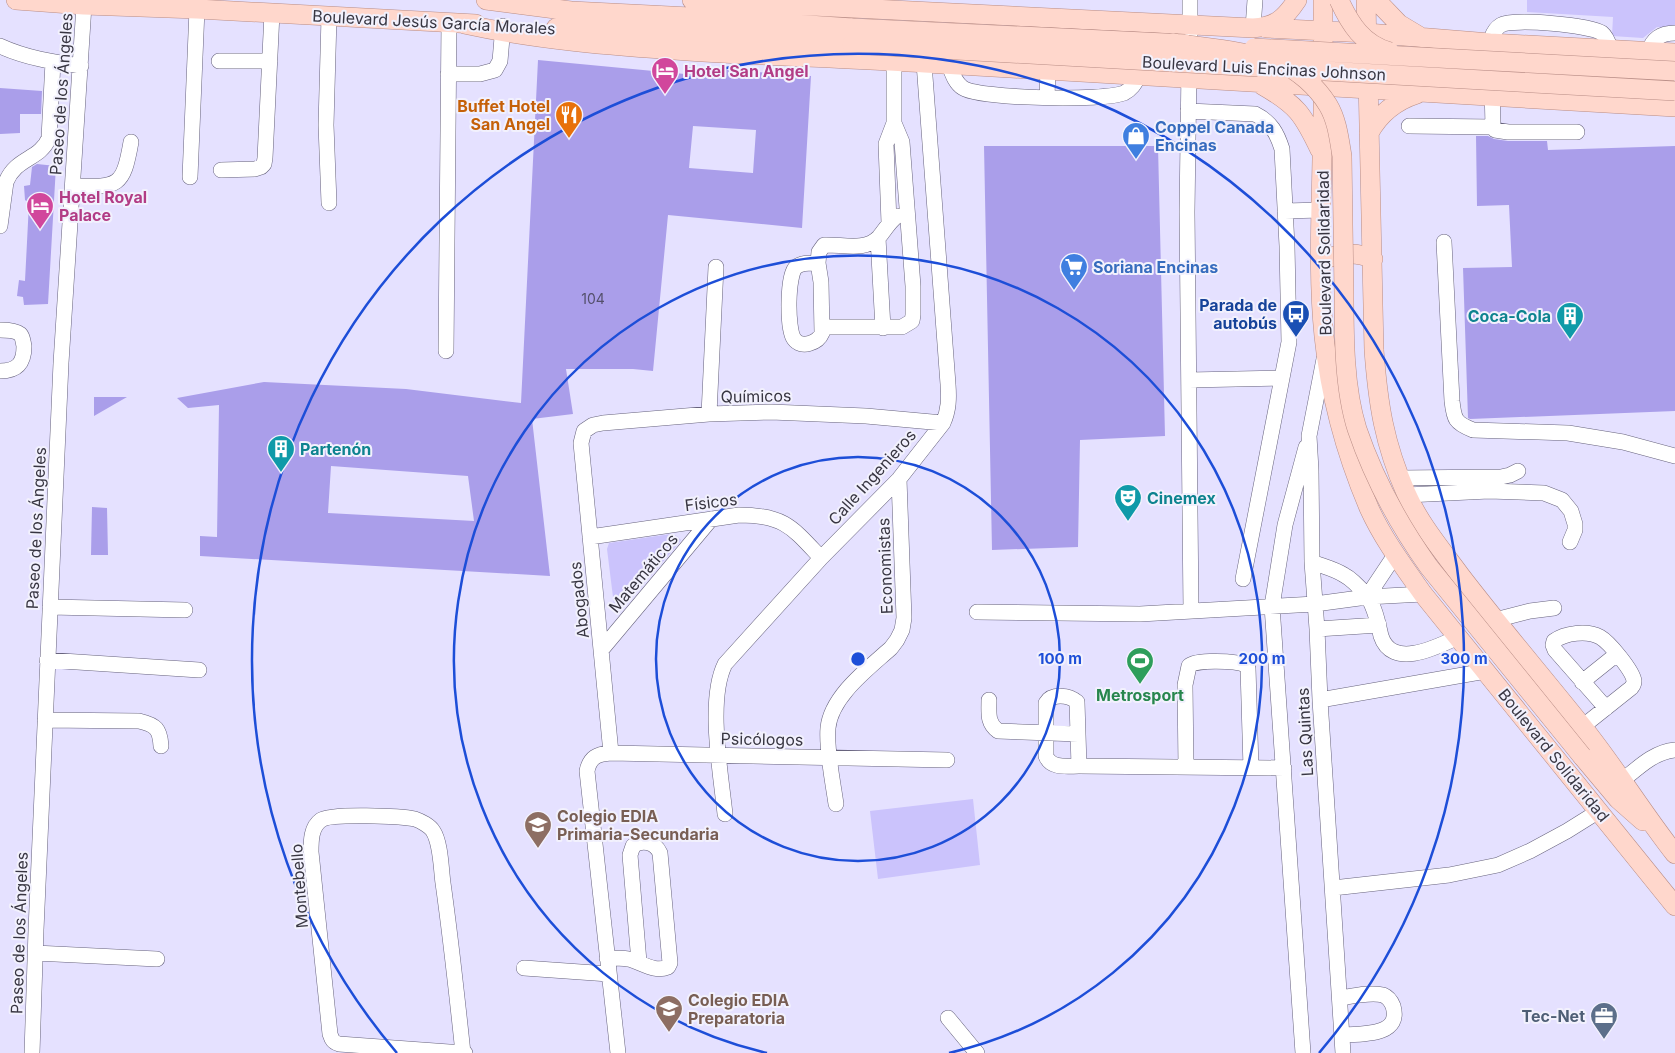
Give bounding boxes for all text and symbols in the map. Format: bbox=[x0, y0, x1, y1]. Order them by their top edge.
street label: Boulevard Jesús García Morales bbox=[312, 6, 556, 38]
street label: Paseo de los Ángeles bbox=[45, 12, 77, 176]
street label: Boulevard Luis Encinas Johnson bbox=[1141, 52, 1387, 84]
hotel icon: Hotel San Angel bbox=[650, 56, 680, 95]
place label: Hotel San Angel bbox=[684, 61, 809, 81]
place label: Buffet Hotel San Angel bbox=[457, 96, 550, 134]
restaurant icon: Buffet Hotel San Angel bbox=[554, 100, 584, 139]
place label: Coppel Canada Encinas bbox=[1155, 117, 1274, 155]
shop icon: Coppel Canada Encinas bbox=[1121, 121, 1151, 160]
street label: Boulevard Solidaridad bbox=[1313, 170, 1335, 336]
place label: Hotel Royal Palace bbox=[59, 187, 147, 225]
hotel icon: Hotel Royal Palace bbox=[25, 191, 55, 230]
supermarket icon: Soriana Encinas bbox=[1059, 252, 1089, 291]
place label: Soriana Encinas bbox=[1093, 257, 1218, 277]
house number: 104 bbox=[581, 290, 605, 307]
place label: Parada de autobús bbox=[1199, 295, 1277, 333]
bus stop icon: Parada de autobús bbox=[1281, 299, 1311, 338]
building icon: Coca-Cola bbox=[1555, 301, 1585, 340]
place label: Coca-Cola bbox=[1468, 306, 1551, 326]
street label: Químicos bbox=[721, 385, 791, 407]
street label: Calle Ingenieros bbox=[824, 425, 920, 529]
building icon: Partenón bbox=[266, 434, 296, 473]
place label: Partenón bbox=[300, 439, 371, 459]
street label: Paseo de los Ángeles bbox=[22, 446, 50, 610]
theatre icon: Cinemex bbox=[1113, 483, 1143, 522]
place label: Cinemex bbox=[1147, 488, 1216, 508]
street label: Físicos bbox=[684, 489, 738, 515]
street label: Economistas bbox=[873, 517, 897, 615]
street label: Matemáticos bbox=[604, 529, 682, 617]
street label: Abogados bbox=[565, 561, 593, 639]
sports icon: Metrosport bbox=[1125, 646, 1155, 685]
text: 100 m bbox=[1038, 649, 1082, 668]
text: 200 m bbox=[1239, 649, 1285, 668]
text: 300 m bbox=[1440, 649, 1488, 668]
centre of rings bbox=[849, 650, 867, 668]
street label: Boulevard Solidaridad bbox=[1494, 684, 1614, 826]
place label: Metrosport bbox=[1096, 685, 1184, 705]
street label: Las Quintas bbox=[1293, 687, 1317, 777]
street label: Psicólogos bbox=[721, 728, 803, 750]
place label: Colegio EDIA Primaria-Secundaria bbox=[557, 806, 719, 844]
school or university icon: Colegio EDIA Primaria-Secundaria bbox=[523, 810, 553, 849]
street label: Montebello bbox=[286, 843, 312, 929]
street label: Paseo de los Ángeles bbox=[6, 852, 32, 1014]
place label: Colegio EDIA Preparatoria bbox=[688, 990, 789, 1028]
school or university icon: Colegio EDIA Preparatoria bbox=[654, 994, 684, 1033]
office icon: Tec-Net bbox=[1589, 1001, 1619, 1040]
place label: Tec-Net bbox=[1522, 1006, 1585, 1026]

